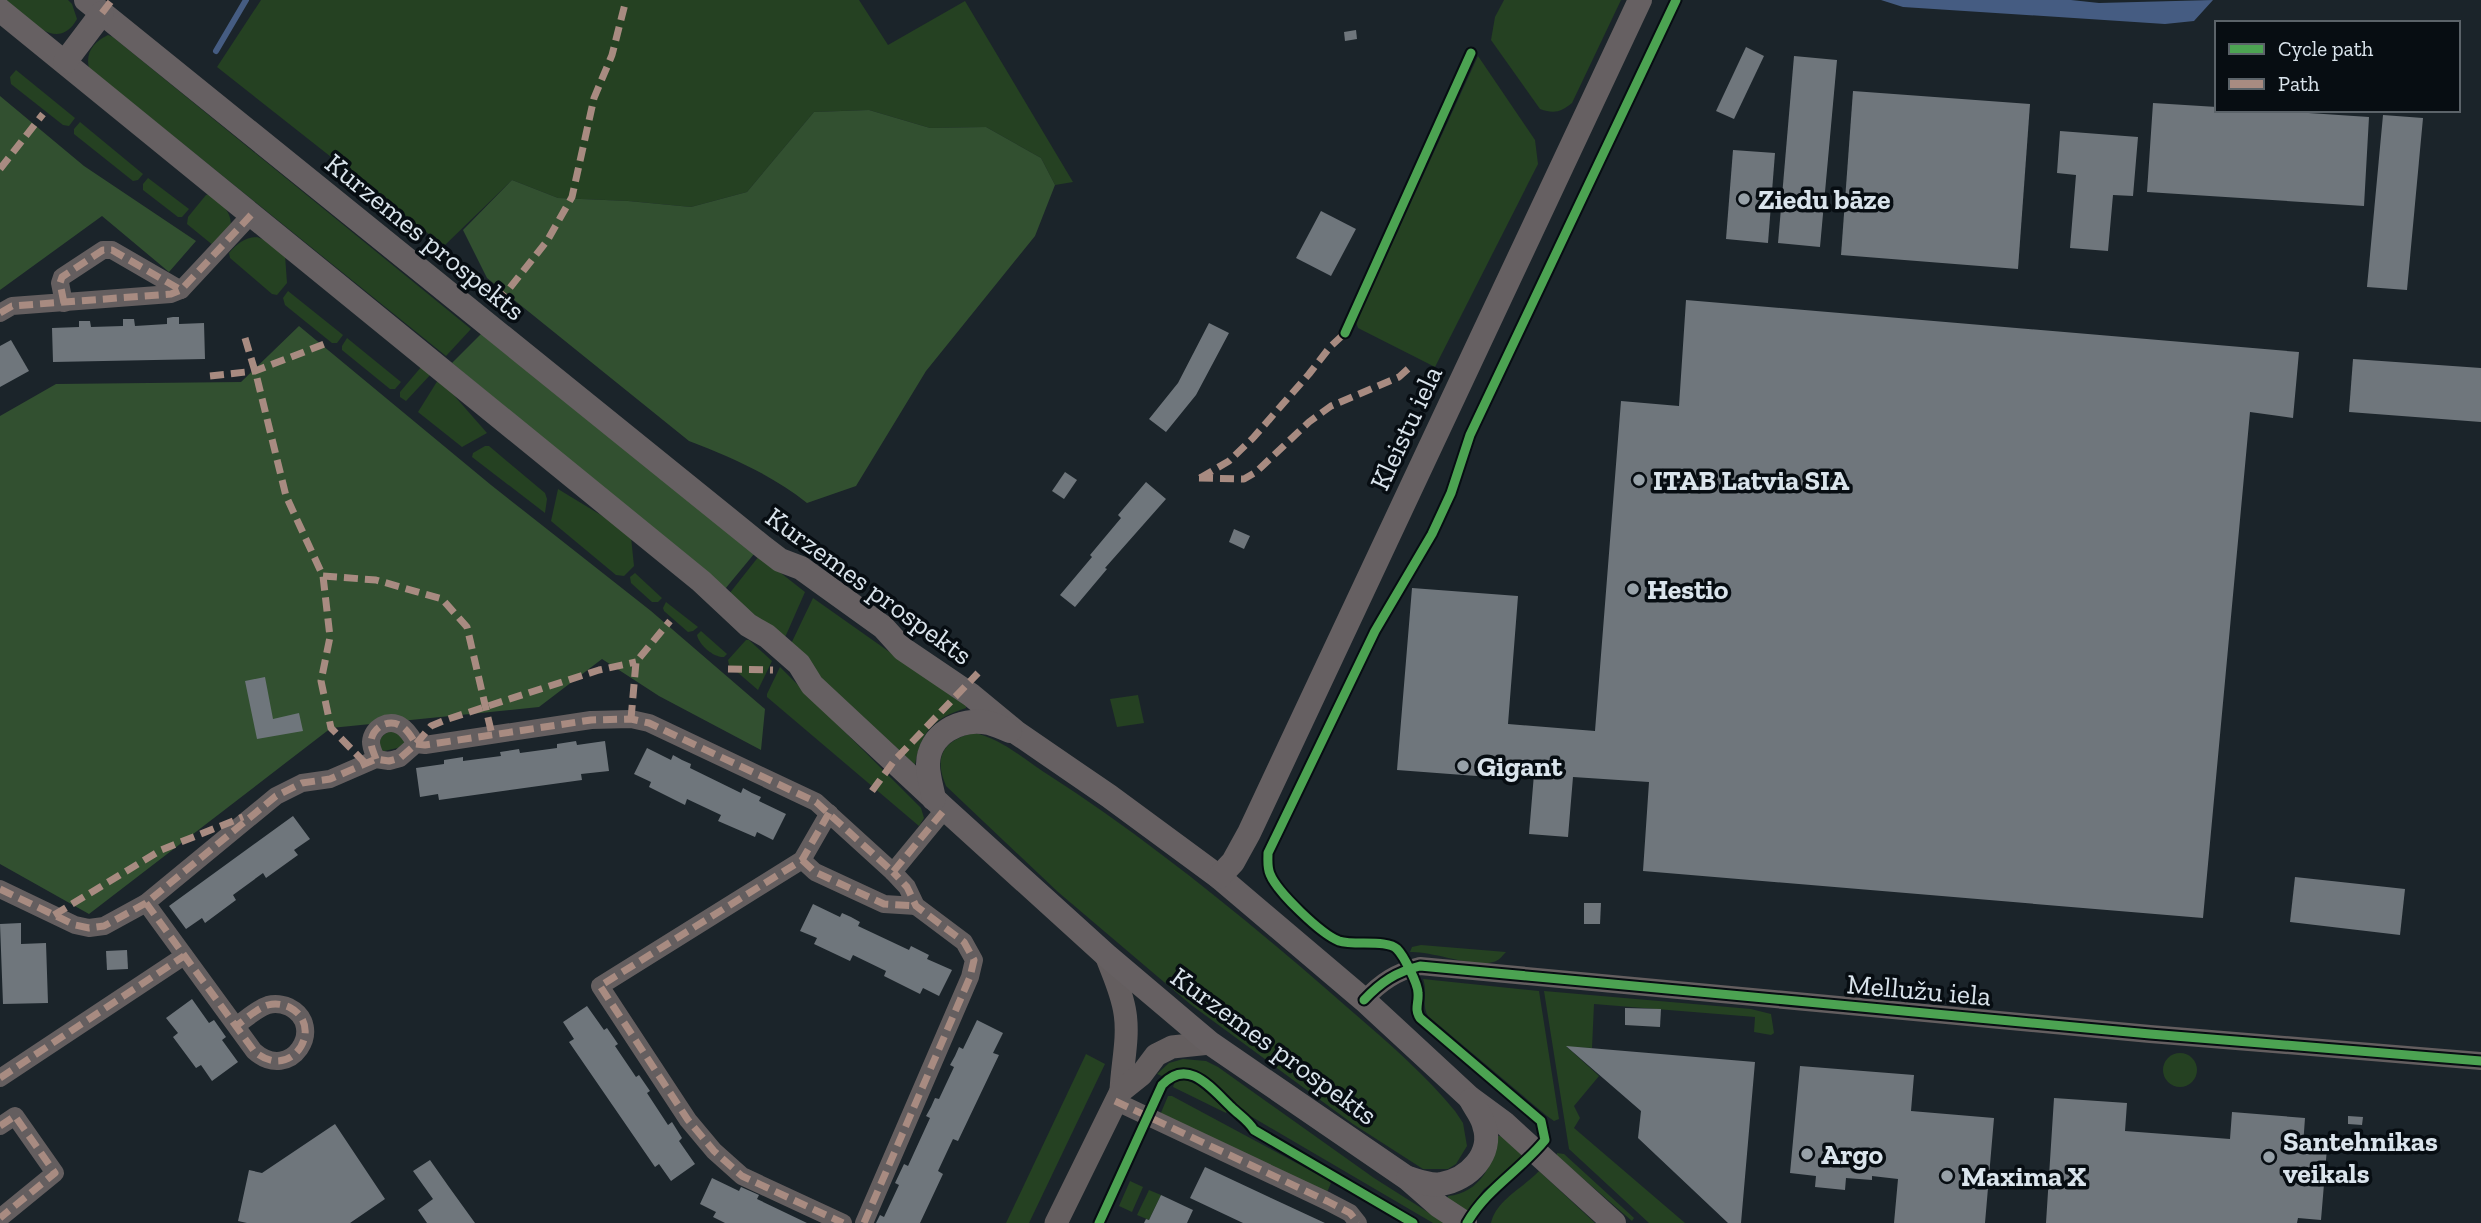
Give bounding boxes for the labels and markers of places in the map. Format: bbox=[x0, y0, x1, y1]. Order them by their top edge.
place label: Ziedu bāze bbox=[1758, 183, 1890, 216]
marker: Ziedu bāze bbox=[1736, 191, 1752, 207]
place label: ITAB Latvia SIA bbox=[1653, 464, 1850, 497]
marker: ITAB Latvia SIA bbox=[1631, 472, 1647, 488]
place label: Hestio bbox=[1647, 573, 1729, 606]
marker: Hestio bbox=[1625, 581, 1641, 597]
place label: Gigant bbox=[1477, 750, 1563, 783]
marker: Gigant bbox=[1455, 758, 1471, 774]
place label: Santehnikas veikals bbox=[2283, 1125, 2438, 1190]
place label: Argo bbox=[1821, 1138, 1883, 1171]
marker: Argo bbox=[1799, 1146, 1815, 1162]
marker: Santehnikas veikals bbox=[2261, 1149, 2277, 1165]
place label: Maxima X bbox=[1961, 1160, 2086, 1193]
marker: Maxima X bbox=[1939, 1168, 1955, 1184]

